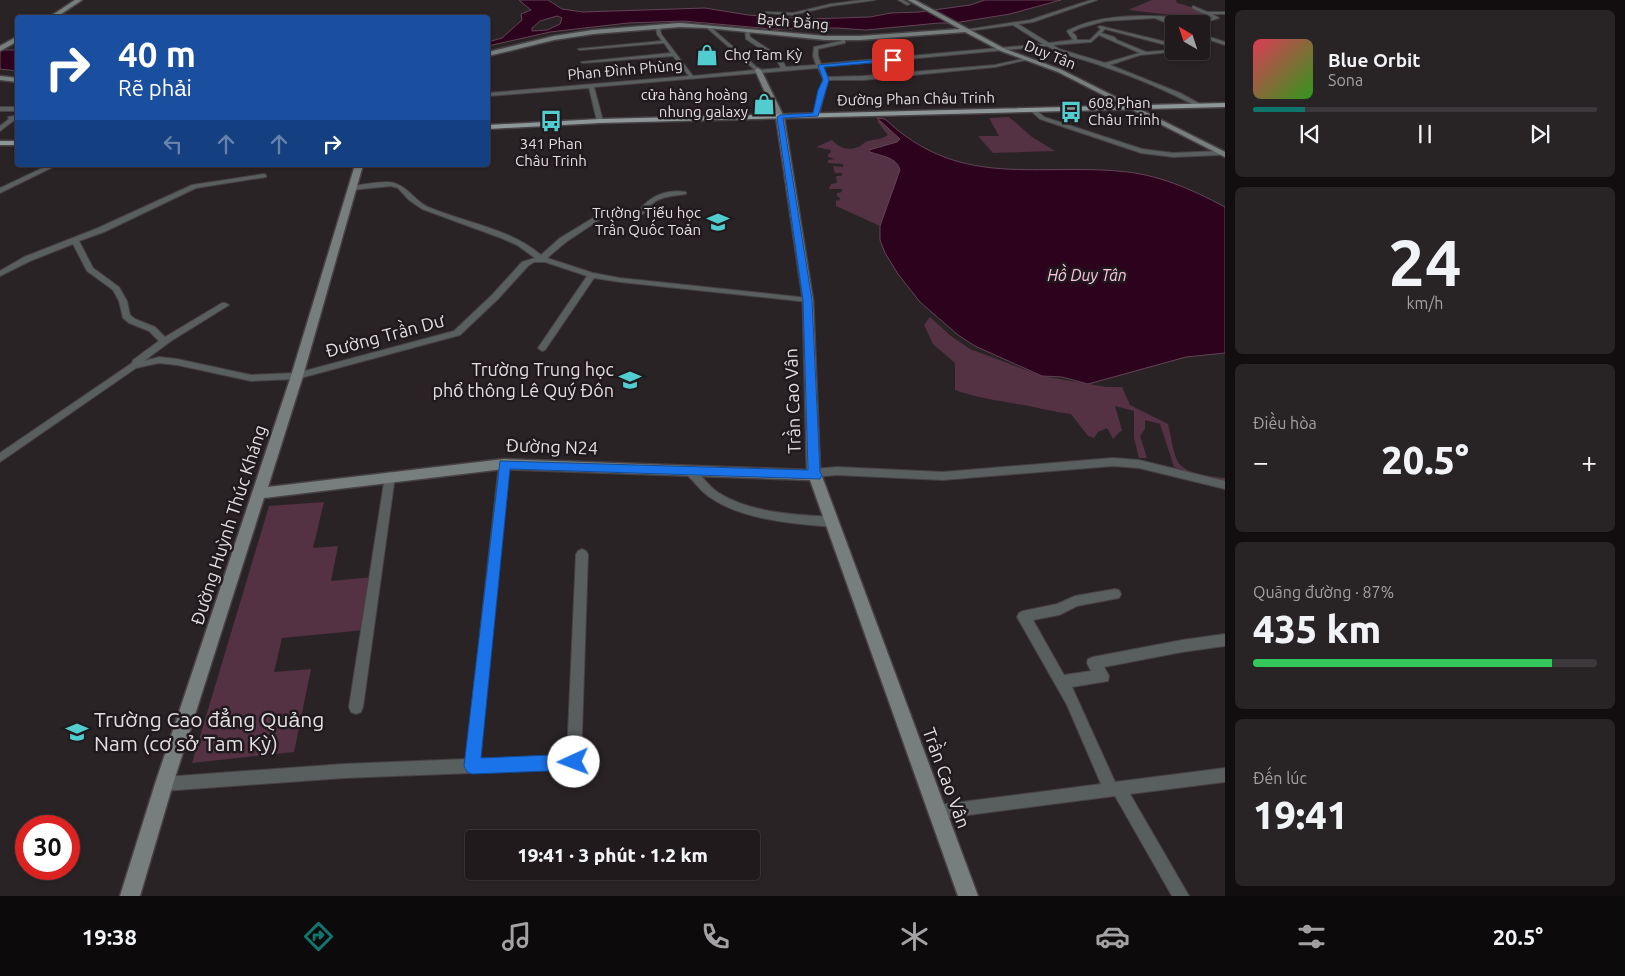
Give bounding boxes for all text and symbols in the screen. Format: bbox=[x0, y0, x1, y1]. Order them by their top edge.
street label: Bạch Đằng bbox=[756, 8, 830, 33]
north arrow bbox=[1165, 15, 1210, 60]
map controls bbox=[1165, 15, 1210, 60]
text: 40 m bbox=[118, 34, 196, 74]
icon: right bbox=[35, 35, 100, 100]
street label: Duy Tân bbox=[1022, 37, 1078, 72]
pin bbox=[872, 39, 914, 81]
shop icon: Chợ Tam Kỳ bbox=[694, 42, 720, 68]
place label: Chợ Tam Kỳ bbox=[724, 46, 802, 63]
icon: arrive bbox=[879, 46, 907, 74]
text: Blue Orbit bbox=[1328, 49, 1421, 71]
street label: Phan Đình Phùng bbox=[567, 56, 683, 83]
text: Sona bbox=[1328, 71, 1363, 89]
text: Rẽ phải bbox=[118, 75, 192, 100]
place label: cửa hàng hoàng nhung galaxy bbox=[641, 86, 748, 120]
street label: Đường Phan Châu Trinh bbox=[837, 89, 995, 108]
shop icon: cửa hàng hoàng nhung galaxy bbox=[751, 91, 777, 117]
place label: 608 Phan Châu Trinh bbox=[1088, 94, 1160, 128]
bus stop icon: 608 Phan Châu Trinh bbox=[1058, 99, 1084, 125]
bus stop icon: 341 Phan Châu Trinh bbox=[538, 108, 564, 134]
icon: previous bbox=[1296, 120, 1324, 148]
icon: pause bbox=[1411, 120, 1439, 148]
icon: next bbox=[1526, 120, 1554, 148]
icon: left bbox=[159, 130, 187, 158]
icon: ahead bbox=[212, 130, 240, 158]
icon: ahead bbox=[265, 130, 293, 158]
icon: right bbox=[318, 130, 346, 158]
place label: 341 Phan Châu Trinh bbox=[515, 135, 587, 169]
place label: Trường Tiểu học Trần Quốc Toản bbox=[592, 204, 701, 238]
school or university icon: Trường Tiểu học Trần Quốc Toản bbox=[705, 209, 731, 235]
text: 24 bbox=[1388, 225, 1462, 298]
water label: Hồ Duy Tân bbox=[1047, 263, 1127, 284]
text: km/h bbox=[1407, 294, 1443, 312]
street label: Đường Trần Dư bbox=[323, 307, 447, 360]
street label: Trần Cao Vân bbox=[778, 348, 804, 454]
place label: Trường Trung học phổ thông Lê Quý Đôn bbox=[432, 359, 614, 401]
school or university icon: Trường Trung học phổ thông Lê Quý Đôn bbox=[617, 367, 643, 393]
text: Điều hòa bbox=[1253, 414, 1317, 432]
street label: Đường Huỳnh Thúc Kháng bbox=[186, 422, 270, 627]
street label: Đường N24 bbox=[506, 434, 598, 458]
text: 20.5° bbox=[1381, 439, 1469, 481]
text: − bbox=[1253, 446, 1269, 477]
text: + bbox=[1581, 446, 1597, 477]
text: Quãng đường · 87% bbox=[1253, 583, 1394, 601]
text: 435 km bbox=[1253, 608, 1381, 650]
place label: Trường Cao đẳng Quảng Nam (cơ sở Tam Kỳ) bbox=[94, 707, 324, 755]
school or university icon: Trường Cao đẳng Quảng Nam (cơ sở Tam Kỳ) bbox=[64, 719, 90, 745]
street label: Trần Cao Vân bbox=[920, 724, 977, 831]
position arrow bbox=[547, 735, 599, 787]
text: Đến lúc bbox=[1253, 769, 1307, 787]
text: 19:41 bbox=[1253, 794, 1348, 836]
speed limit sign: 30 bbox=[15, 815, 80, 880]
text: 19:41 · 3 phút · 1.2 km bbox=[517, 844, 708, 866]
icon: directions bbox=[301, 919, 336, 954]
icon: music bbox=[499, 919, 534, 954]
icon: phone bbox=[698, 919, 733, 954]
icon: climate bbox=[897, 919, 932, 954]
icon: car bbox=[1095, 919, 1130, 954]
icon: filters bbox=[1294, 919, 1329, 954]
text: 19:38 bbox=[82, 924, 137, 949]
text: 20.5° bbox=[1493, 924, 1543, 949]

